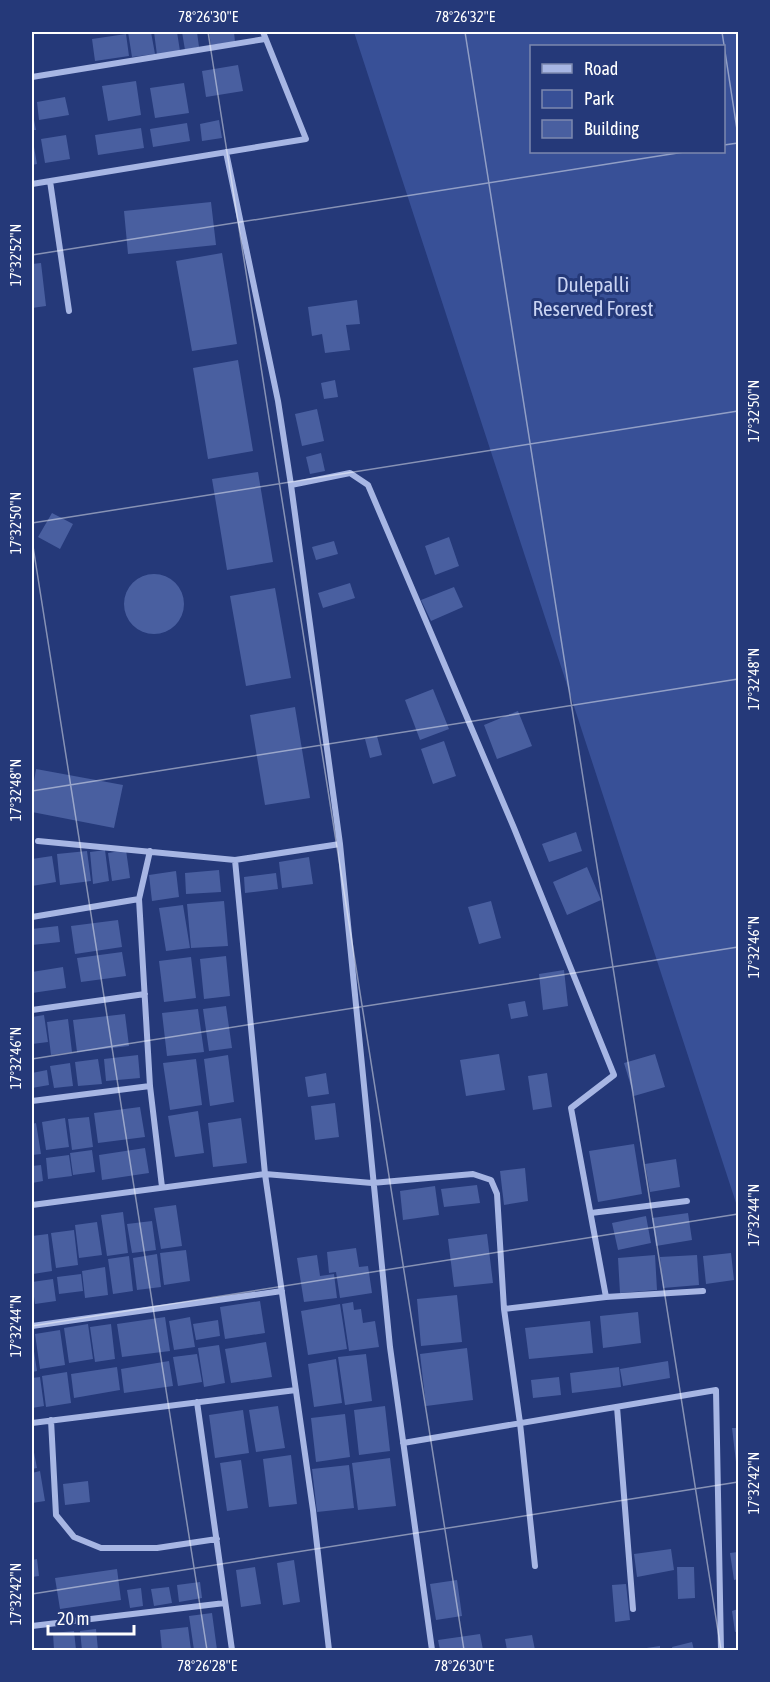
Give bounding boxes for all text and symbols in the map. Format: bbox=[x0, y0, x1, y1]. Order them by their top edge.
text: 78°26'30"E bbox=[178, 8, 239, 25]
text: 78°26'32"E bbox=[435, 8, 496, 25]
legend bbox=[530, 45, 725, 153]
text: Road bbox=[584, 58, 618, 79]
text: Park bbox=[584, 88, 614, 109]
text: Building bbox=[584, 118, 639, 139]
text: 17°32'52"N bbox=[7, 224, 24, 286]
park label: Dulepalli Reserved Forest bbox=[533, 272, 653, 320]
text: 17°32'50"N bbox=[745, 380, 762, 442]
text: 17°32'50"N bbox=[7, 492, 24, 554]
text: 17°32'48"N bbox=[745, 648, 762, 710]
text: 17°32'48"N bbox=[7, 759, 24, 821]
text: 17°32'46"N bbox=[745, 916, 762, 978]
text: 17°32'46"N bbox=[7, 1027, 24, 1089]
text: 17°32'44"N bbox=[745, 1184, 762, 1246]
text: 17°32'44"N bbox=[7, 1295, 24, 1357]
text: 17°32'42"N bbox=[745, 1452, 762, 1514]
text: 17°32'42"N bbox=[7, 1563, 24, 1625]
scale bar bbox=[48, 1598, 134, 1636]
text: 20 m bbox=[57, 1608, 89, 1629]
text: 78°26'28"E bbox=[177, 1657, 238, 1674]
text: 78°26'30"E bbox=[434, 1657, 495, 1674]

